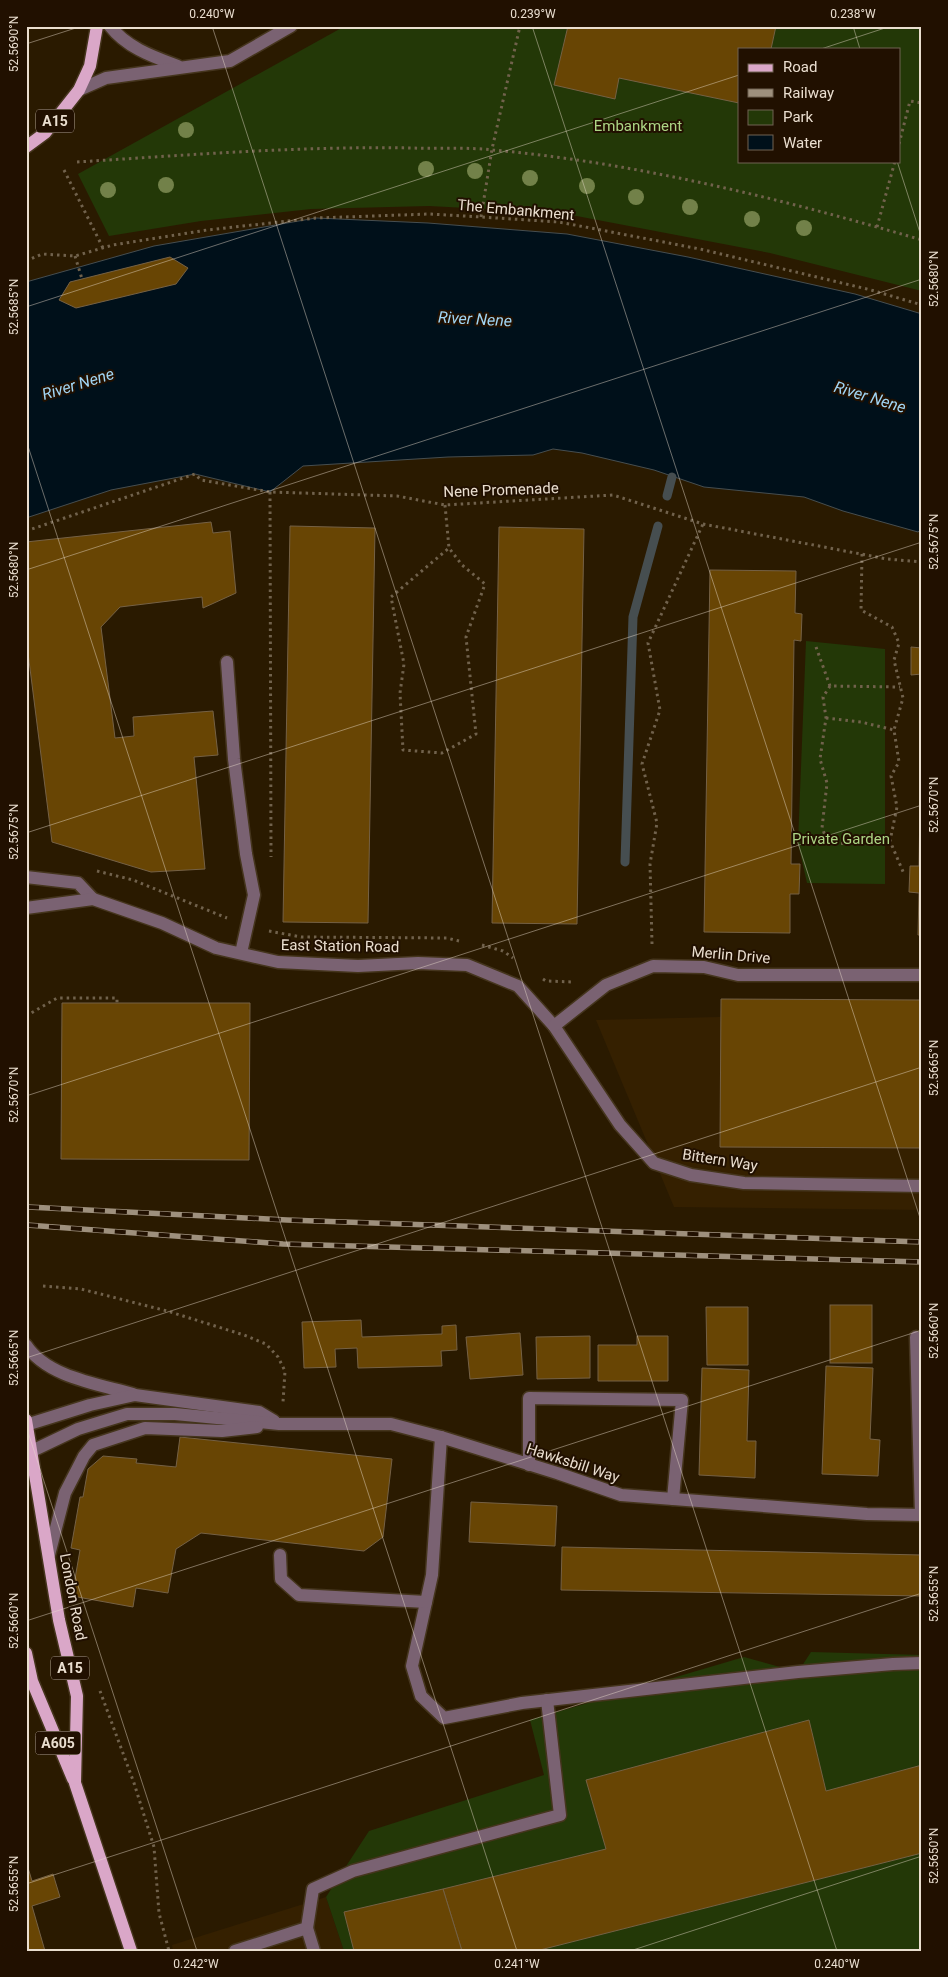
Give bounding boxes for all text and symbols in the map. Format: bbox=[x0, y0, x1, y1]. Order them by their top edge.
text: 0.240°W bbox=[189, 7, 235, 21]
text: 0.239°W bbox=[510, 7, 556, 21]
text: 0.238°W bbox=[830, 7, 876, 21]
text: 52.5690°N bbox=[7, 16, 21, 72]
legend bbox=[738, 48, 900, 162]
text: Road bbox=[783, 58, 817, 76]
text: Railway bbox=[783, 84, 834, 102]
text: Park bbox=[783, 108, 814, 126]
road number: A15 bbox=[36, 110, 74, 132]
park label: Embankment bbox=[594, 117, 682, 135]
text: Water bbox=[783, 134, 822, 152]
street label: The Embankment bbox=[457, 196, 575, 224]
text: 52.5680°N bbox=[927, 251, 941, 307]
text: 52.5685°N bbox=[7, 279, 21, 335]
water label: River Nene bbox=[437, 308, 513, 330]
water label: River Nene bbox=[40, 364, 116, 404]
water label: River Nene bbox=[832, 377, 908, 417]
street label: Nene Promenade bbox=[443, 479, 559, 501]
text: 52.5675°N bbox=[927, 514, 941, 570]
text: 52.5680°N bbox=[7, 542, 21, 598]
text: 52.5670°N bbox=[927, 777, 941, 833]
text: 52.5675°N bbox=[7, 804, 21, 860]
park label: Private Garden bbox=[792, 830, 890, 848]
street label: East Station Road bbox=[281, 936, 399, 956]
street label: Merlin Drive bbox=[691, 943, 771, 967]
text: 52.5665°N bbox=[927, 1040, 941, 1096]
text: 52.5670°N bbox=[7, 1067, 21, 1123]
street label: Bittern Way bbox=[681, 1145, 759, 1175]
text: 52.5660°N bbox=[927, 1303, 941, 1359]
text: 52.5665°N bbox=[7, 1330, 21, 1386]
street label: Hawksbill Way bbox=[524, 1439, 622, 1487]
street label: London Road bbox=[56, 1552, 90, 1642]
text: 52.5655°N bbox=[927, 1566, 941, 1622]
text: 52.5660°N bbox=[7, 1593, 21, 1649]
road number: A15 bbox=[51, 1656, 89, 1680]
road number: A605 bbox=[36, 1732, 80, 1755]
text: 52.5650°N bbox=[927, 1828, 941, 1884]
text: 52.5655°N bbox=[7, 1856, 21, 1912]
text: 0.242°W bbox=[173, 1957, 219, 1971]
text: 0.241°W bbox=[494, 1957, 540, 1971]
text: 0.240°W bbox=[814, 1957, 860, 1971]

